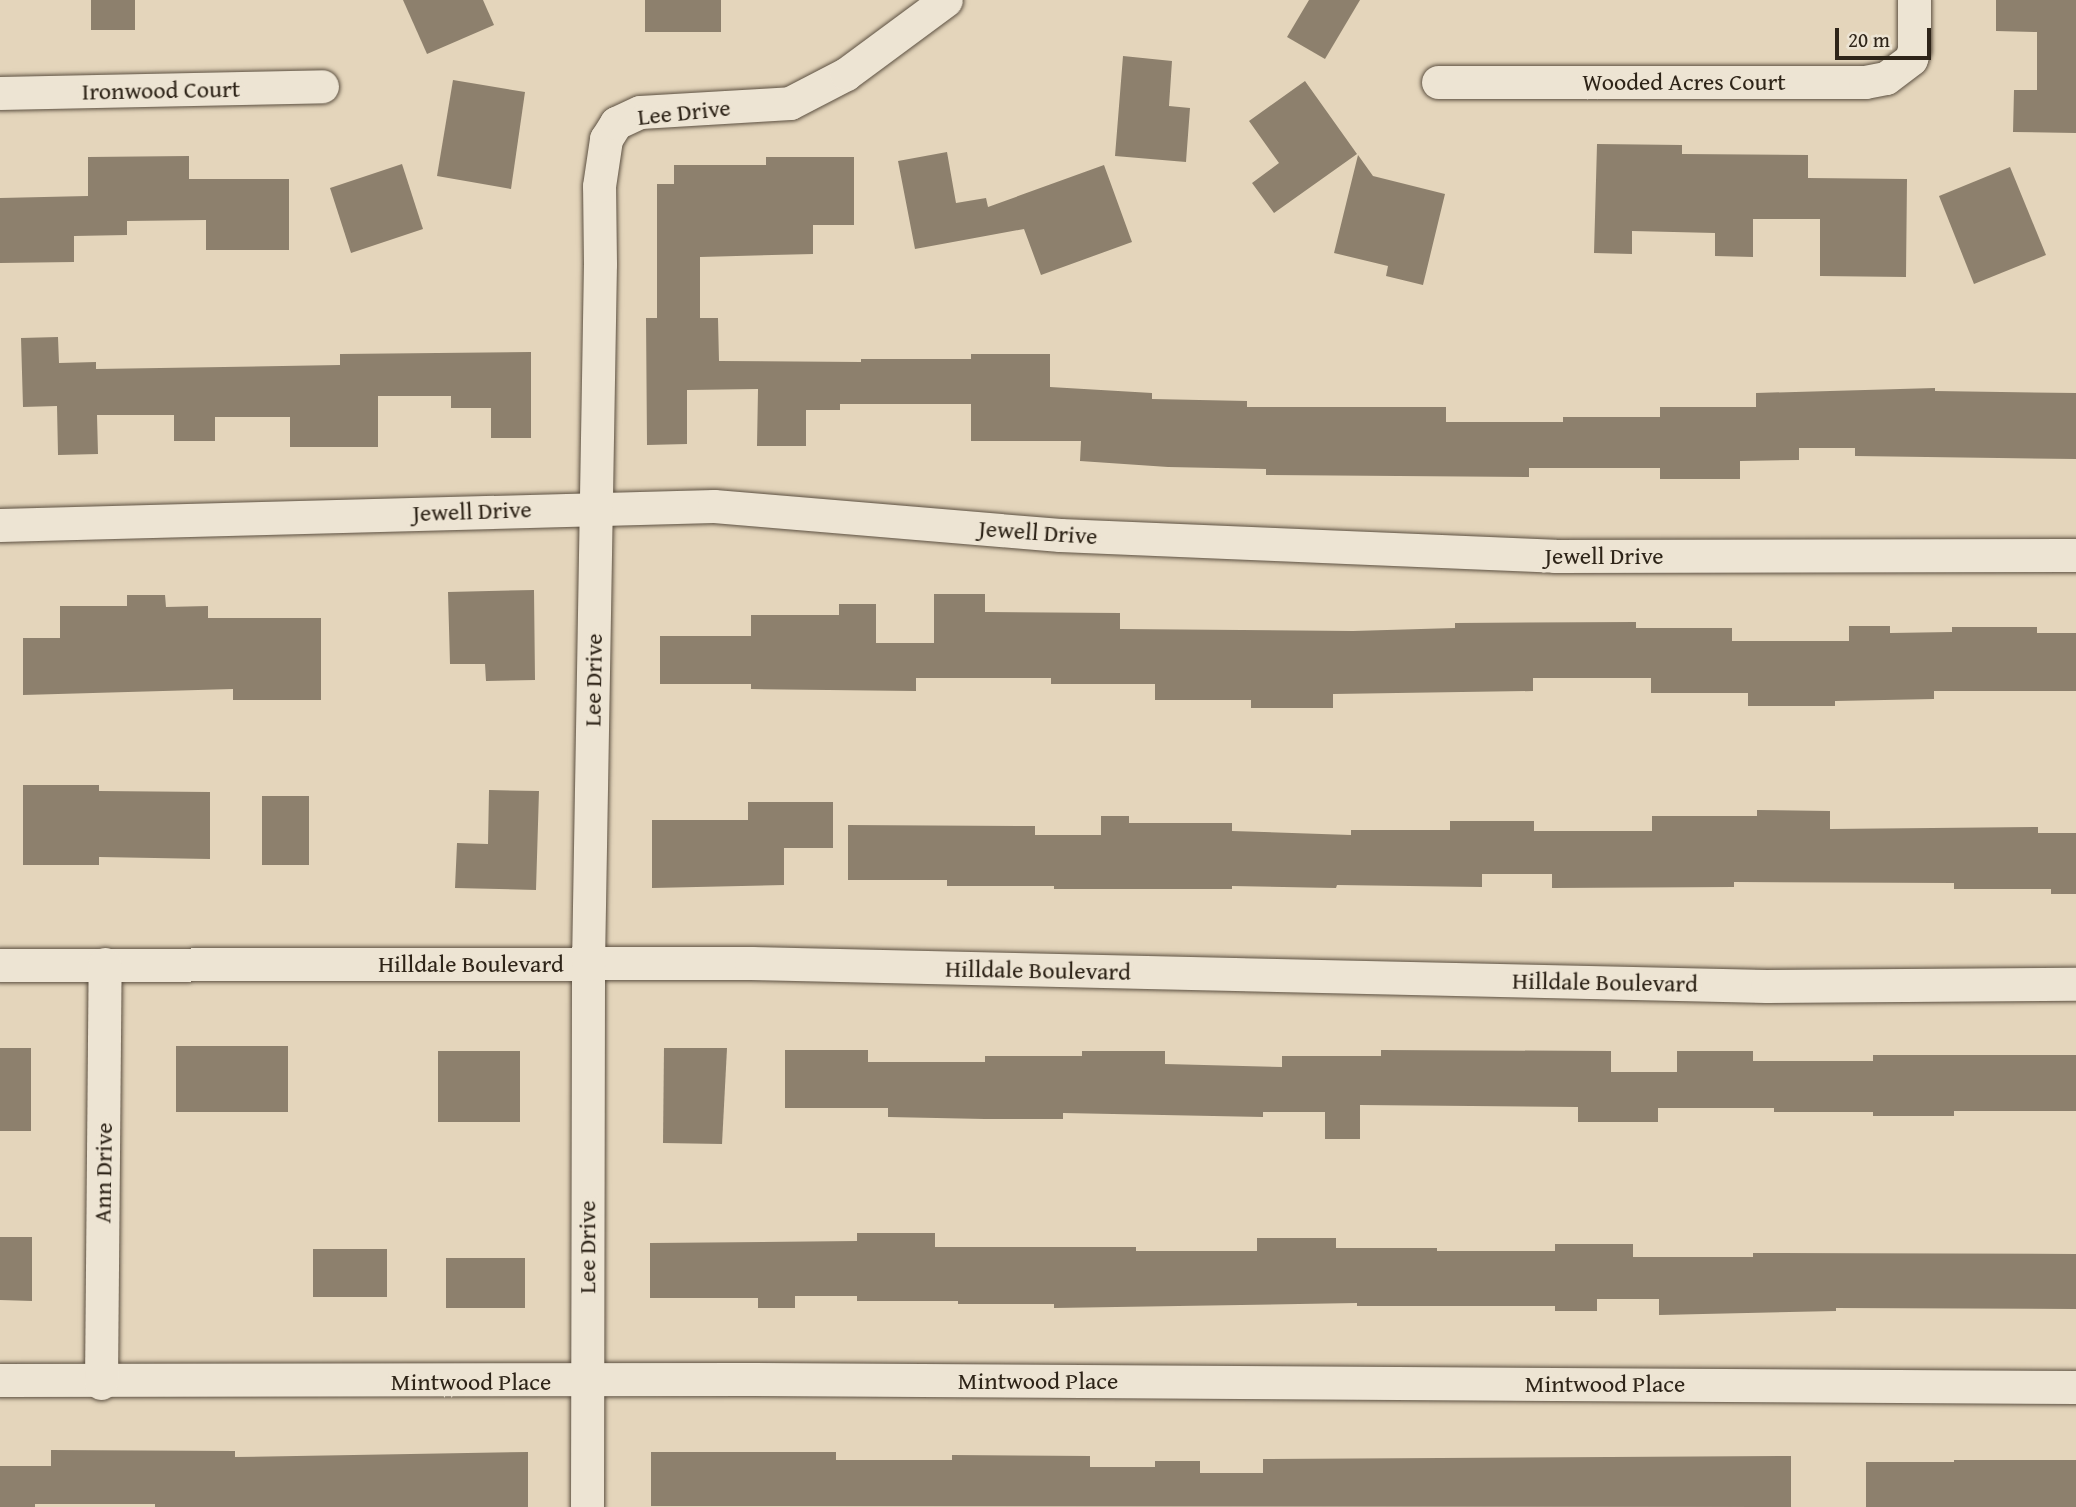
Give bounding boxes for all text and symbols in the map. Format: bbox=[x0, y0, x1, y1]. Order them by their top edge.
scale bar bbox=[1838, 14, 1934, 58]
text: 20 m bbox=[1848, 24, 1890, 55]
street label: Wooded Acres Court bbox=[1582, 68, 1786, 96]
street label: Ironwood Court bbox=[81, 74, 241, 106]
street label: Lee Drive bbox=[636, 93, 732, 131]
street label: Jewell Drive bbox=[412, 495, 532, 527]
street label: Jewell Drive bbox=[978, 513, 1098, 551]
street label: Jewell Drive bbox=[1544, 542, 1664, 570]
street label: Lee Drive bbox=[578, 633, 608, 727]
street label: Hilldale Boulevard bbox=[378, 950, 564, 978]
street label: Hilldale Boulevard bbox=[945, 954, 1131, 986]
street label: Hilldale Boulevard bbox=[1512, 966, 1698, 998]
street label: Ann Drive bbox=[88, 1122, 118, 1224]
street label: Lee Drive bbox=[573, 1200, 601, 1294]
street label: Mintwood Place bbox=[958, 1367, 1118, 1395]
street label: Mintwood Place bbox=[391, 1368, 551, 1396]
street label: Mintwood Place bbox=[1525, 1370, 1685, 1398]

